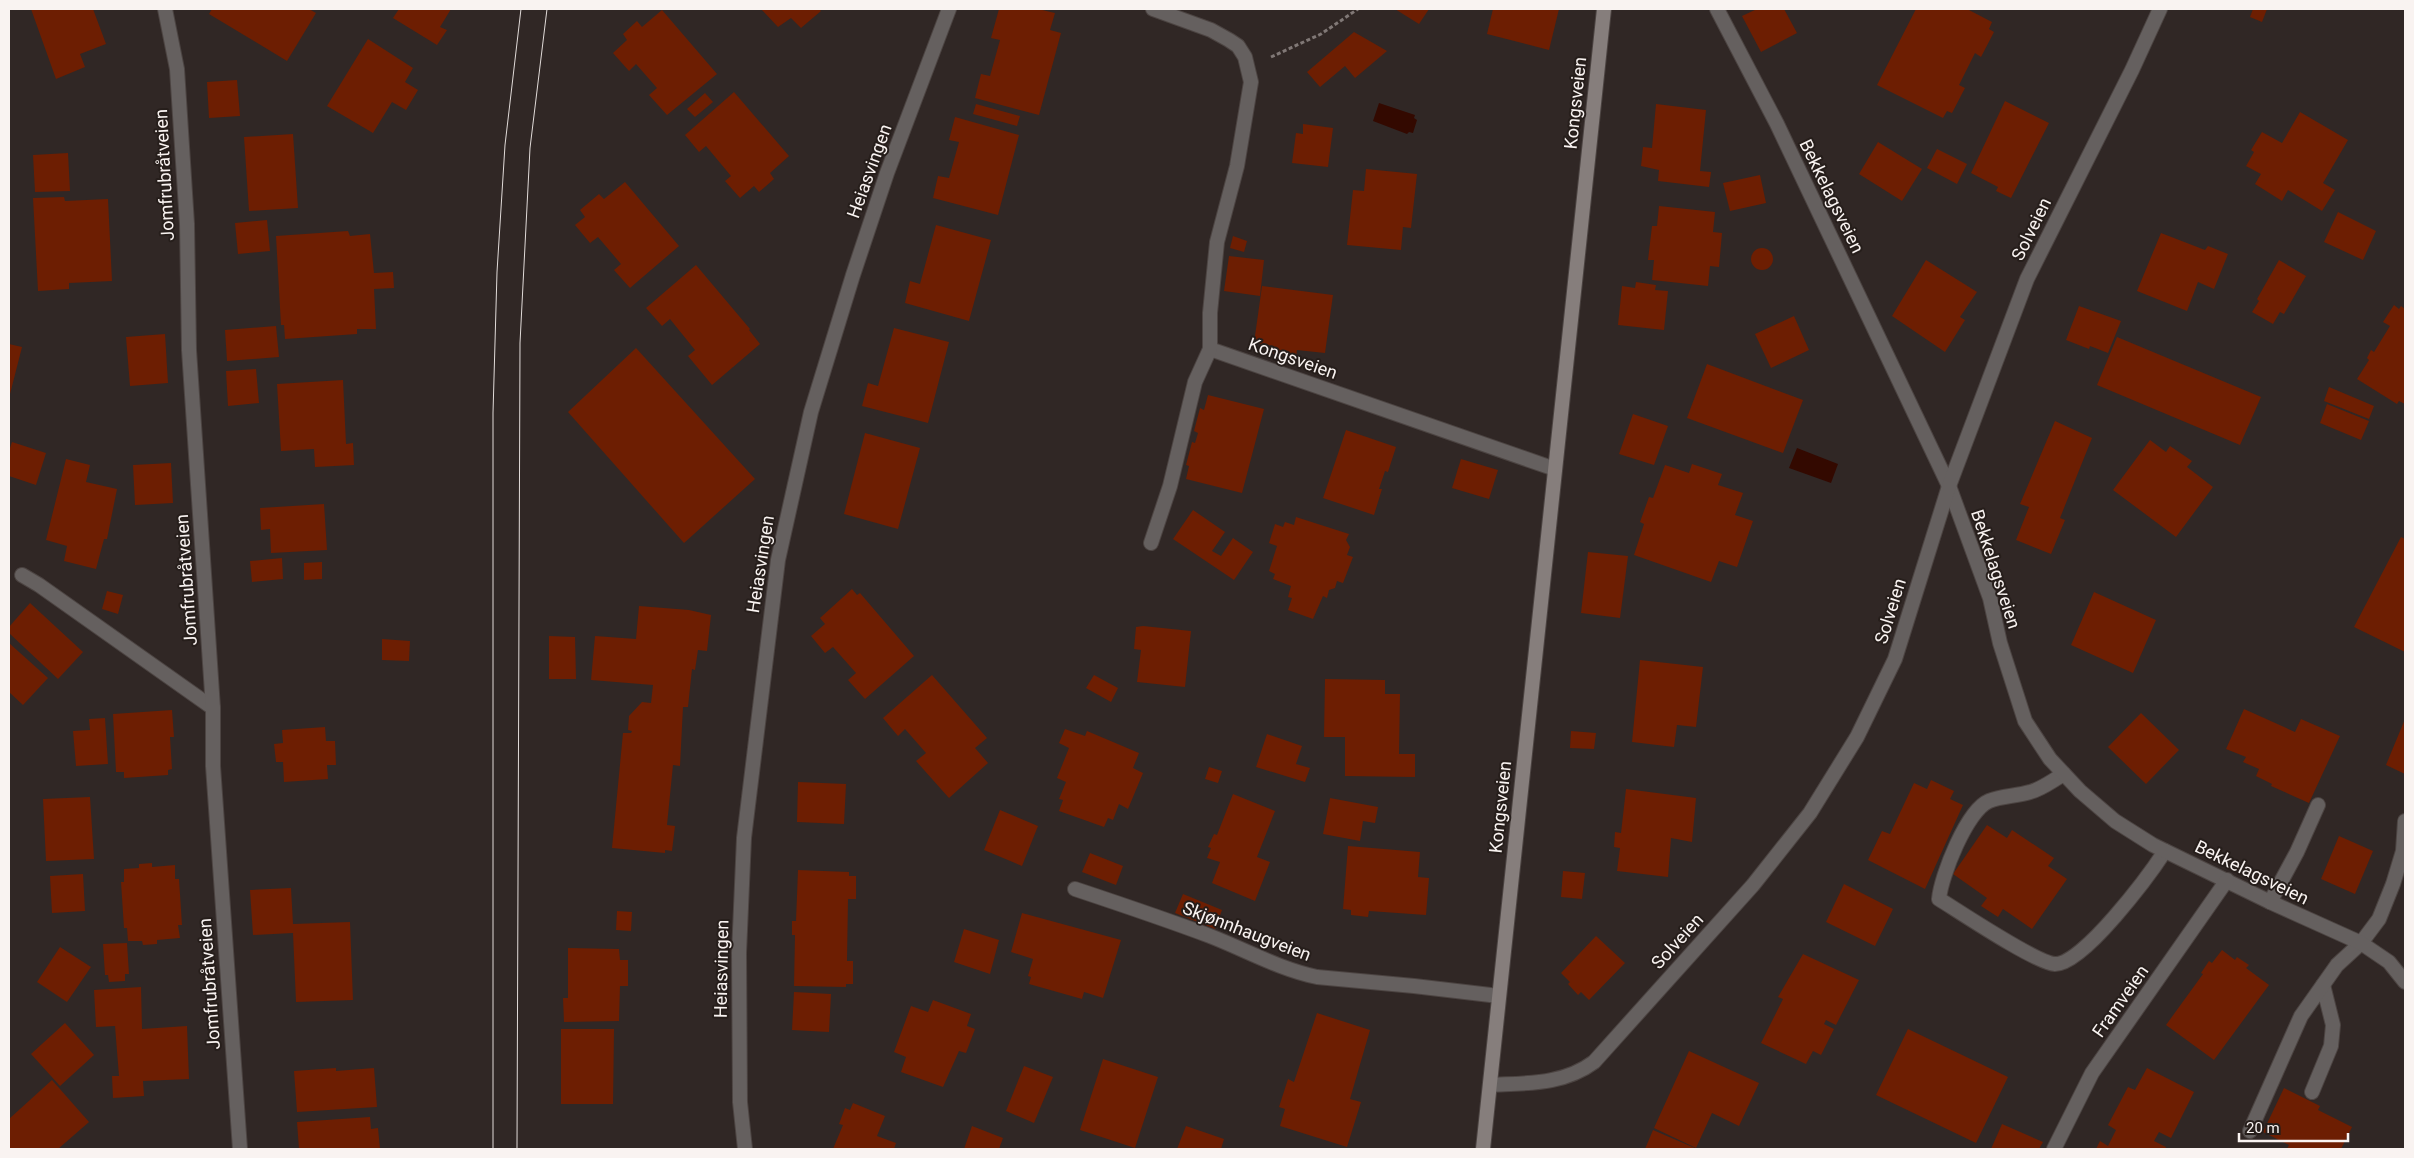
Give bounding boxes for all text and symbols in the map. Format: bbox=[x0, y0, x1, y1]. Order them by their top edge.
street label: Kongsveien bbox=[1560, 56, 1590, 150]
street label: Jomfrubråtveien bbox=[150, 109, 178, 241]
street label: Heiasvingen bbox=[842, 121, 896, 221]
street label: Bekkelagsveien bbox=[1795, 136, 1869, 256]
street label: Solveien bbox=[2007, 194, 2055, 264]
street label: Kongsveien bbox=[1246, 333, 1340, 383]
street label: Bekkelagsveien bbox=[1967, 507, 2025, 631]
street label: Jomfrubråtveien bbox=[171, 514, 201, 646]
street label: Heiasvingen bbox=[742, 514, 778, 614]
street label: Solveien bbox=[1870, 576, 1910, 646]
street label: Kongsveien bbox=[1485, 760, 1515, 854]
street label: Bekkelagsveien bbox=[2192, 835, 2312, 909]
street label: Skjønnhaugveien bbox=[1180, 897, 1314, 965]
street label: Solveien bbox=[1647, 909, 1707, 973]
street label: Jomfrubråtveien bbox=[194, 918, 224, 1050]
street label: Heiasvingen bbox=[710, 920, 732, 1018]
street label: Framveien bbox=[2088, 961, 2152, 1041]
scale bar bbox=[2239, 1110, 2348, 1142]
text: 20 m bbox=[2246, 1119, 2280, 1137]

